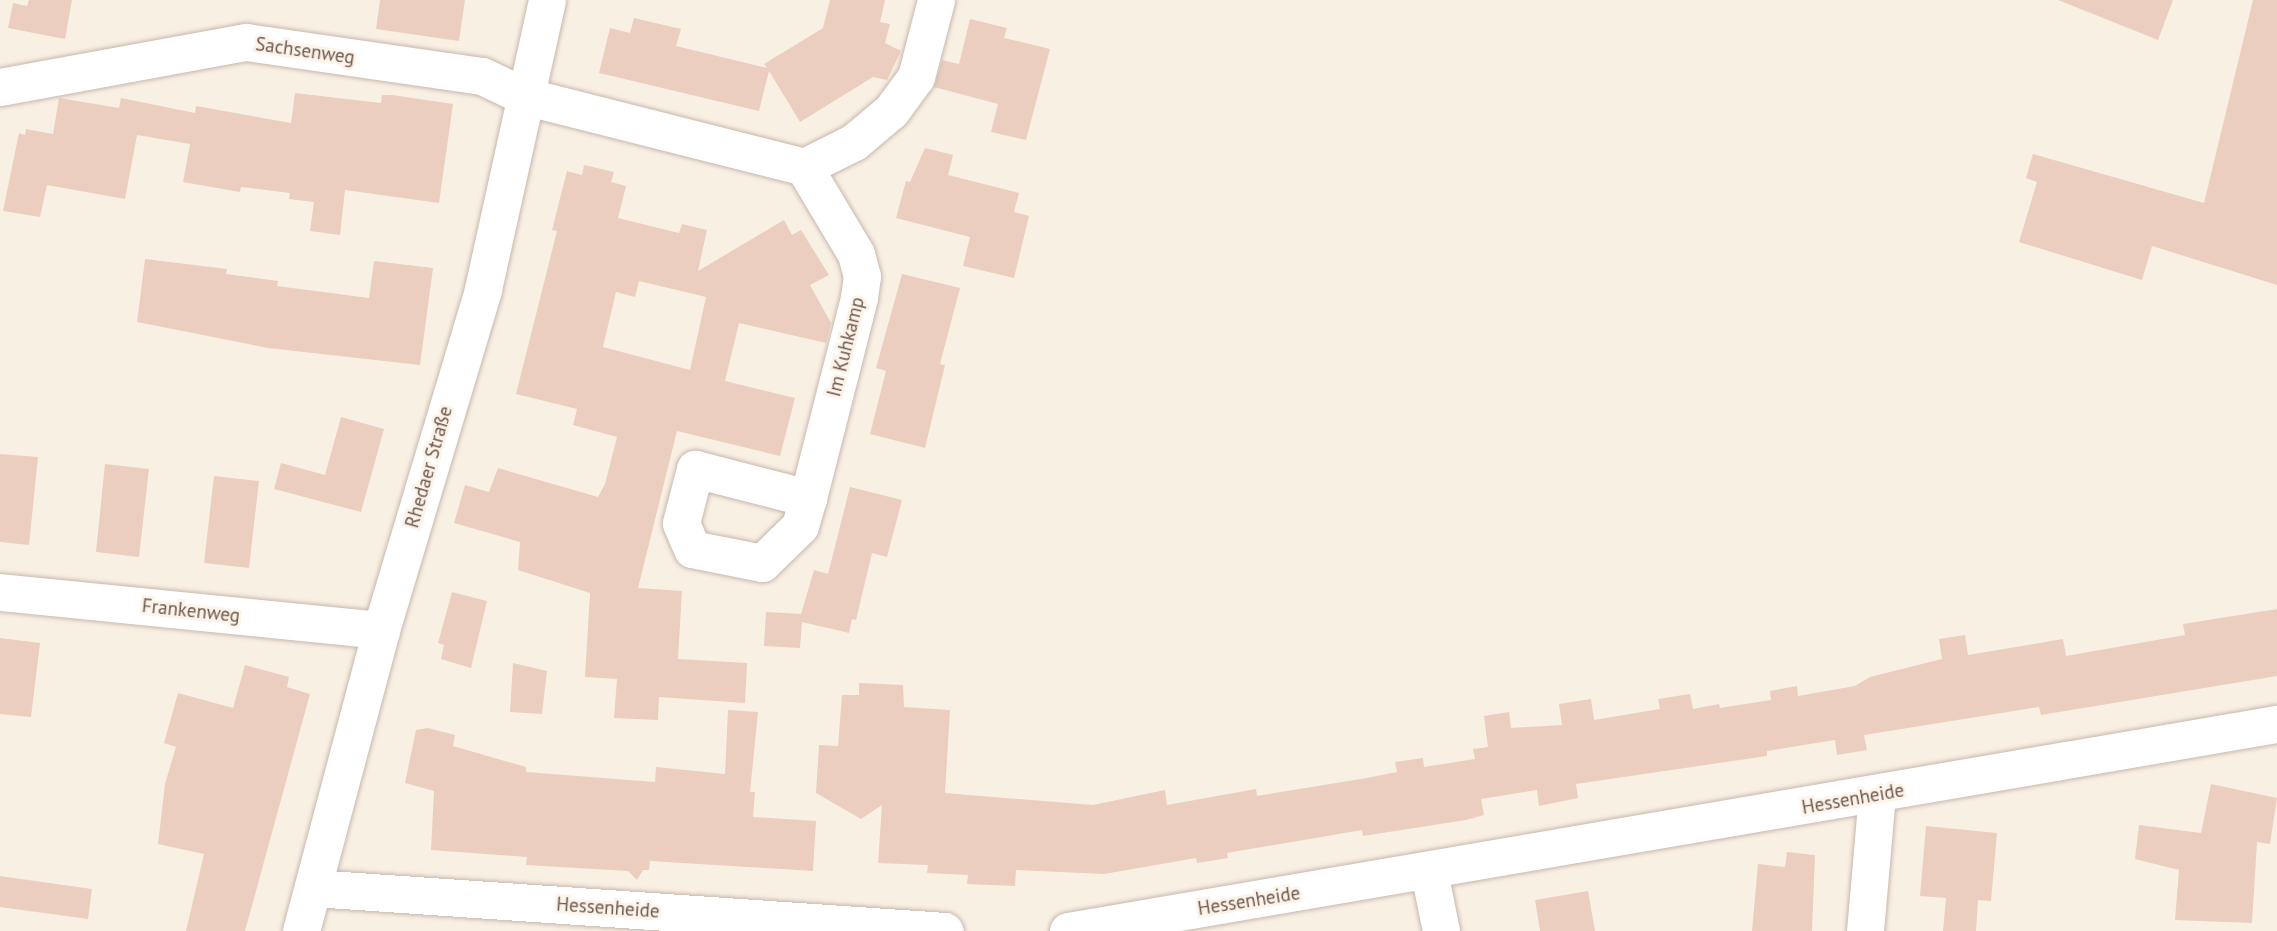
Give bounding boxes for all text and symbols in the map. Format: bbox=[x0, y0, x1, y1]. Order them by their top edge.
street label: Sachsenweg bbox=[254, 33, 356, 69]
street label: Im Kuhkamp bbox=[823, 295, 869, 399]
street label: Rhedaer Straße bbox=[401, 404, 457, 530]
street label: Frankenweg bbox=[141, 595, 241, 627]
street label: Hessenheide bbox=[1800, 779, 1906, 819]
street label: Hessenheide bbox=[1196, 882, 1302, 920]
street label: Hessenheide bbox=[556, 893, 660, 923]

